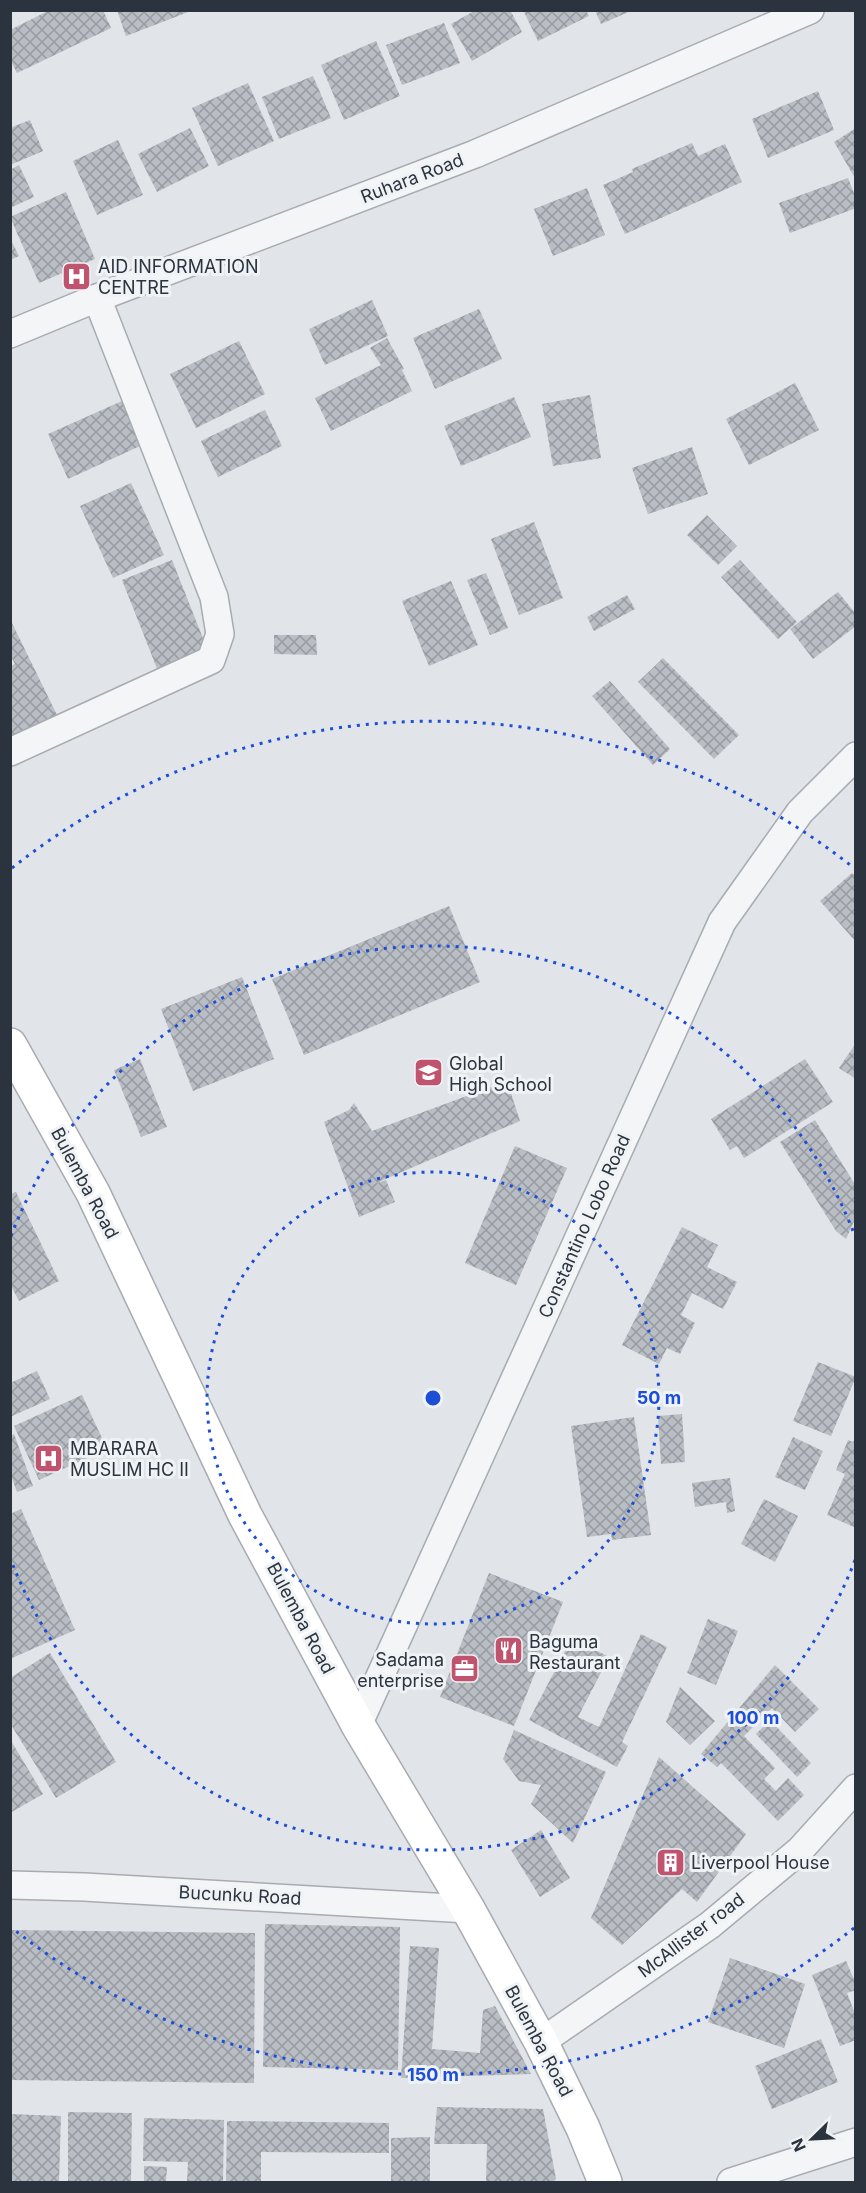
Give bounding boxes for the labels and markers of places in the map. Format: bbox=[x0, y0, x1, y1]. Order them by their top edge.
place label: AID INFORMATION CENTRE bbox=[98, 256, 259, 298]
hospital icon: AID INFORMATION CENTRE bbox=[61, 260, 93, 292]
place label: Global High School bbox=[449, 1053, 552, 1095]
school or university icon: Global High School bbox=[412, 1057, 444, 1089]
centre of rings bbox=[423, 1388, 443, 1408]
place label: MBARARA MUSLIM HC II bbox=[70, 1438, 189, 1480]
hospital icon: MBARARA MUSLIM HC II bbox=[33, 1442, 65, 1474]
place label: Baguma Restaurant bbox=[529, 1631, 621, 1673]
restaurant icon: Baguma Restaurant bbox=[492, 1635, 524, 1667]
place label: Sadama enterprise bbox=[357, 1649, 444, 1691]
office icon: Sadama enterprise bbox=[449, 1653, 481, 1685]
building icon: Liverpool House bbox=[654, 1846, 686, 1878]
place label: Liverpool House bbox=[691, 1852, 830, 1873]

